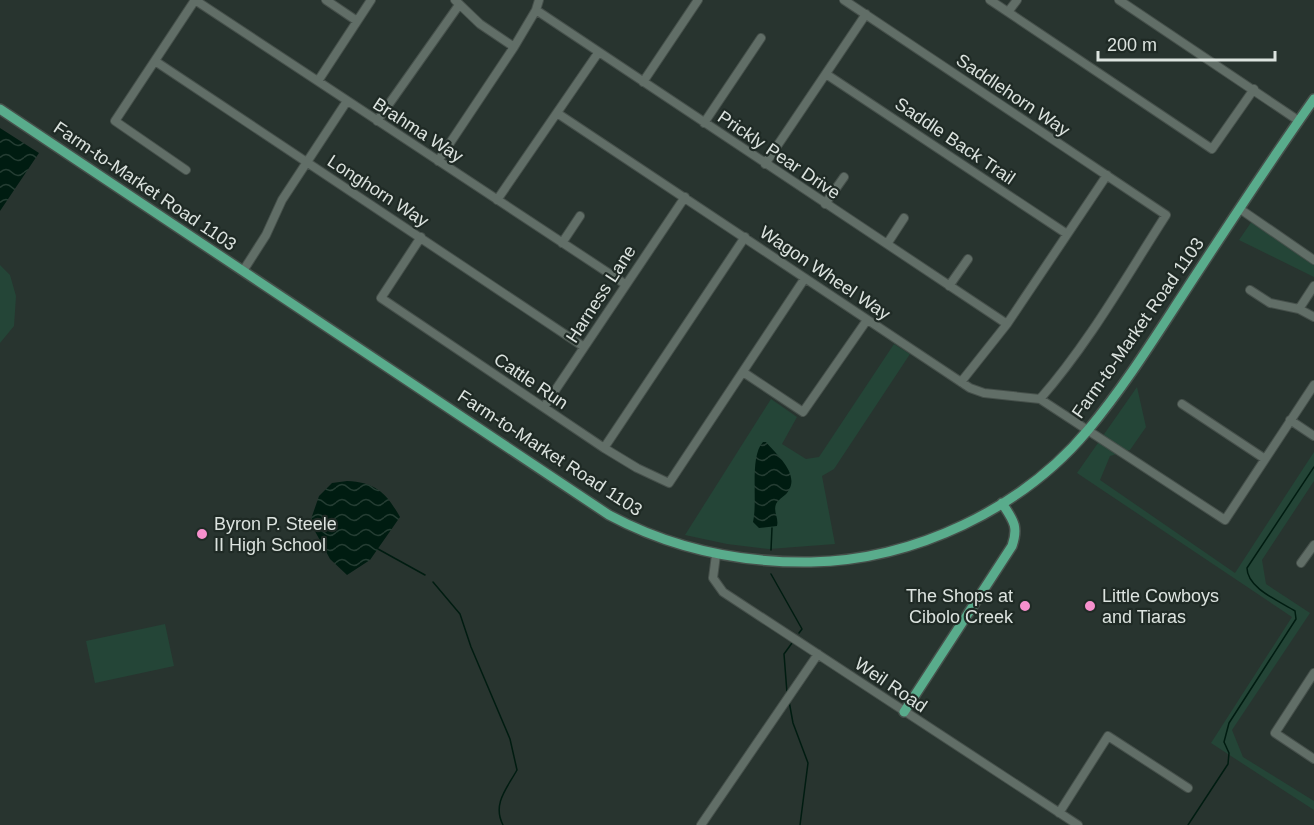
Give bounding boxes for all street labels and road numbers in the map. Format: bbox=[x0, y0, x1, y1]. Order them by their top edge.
street label: Saddlehorn Way bbox=[953, 50, 1073, 140]
street label: Brahma Way bbox=[369, 93, 467, 167]
street label: Saddle Back Trail bbox=[891, 94, 1019, 188]
street label: Prickly Pear Drive bbox=[714, 107, 844, 203]
street label: Farm-to-Market Road 1103 bbox=[50, 117, 240, 255]
street label: Longhorn Way bbox=[324, 151, 432, 231]
street label: Wagon Wheel Way bbox=[756, 222, 894, 324]
street label: Farm-to-Market Road 1103 bbox=[1068, 234, 1208, 422]
street label: Harness Lane bbox=[562, 242, 640, 346]
street label: Cattle Run bbox=[490, 349, 572, 413]
street label: Farm-to-Market Road 1103 bbox=[454, 386, 646, 520]
street label: Weil Road bbox=[851, 654, 931, 716]

